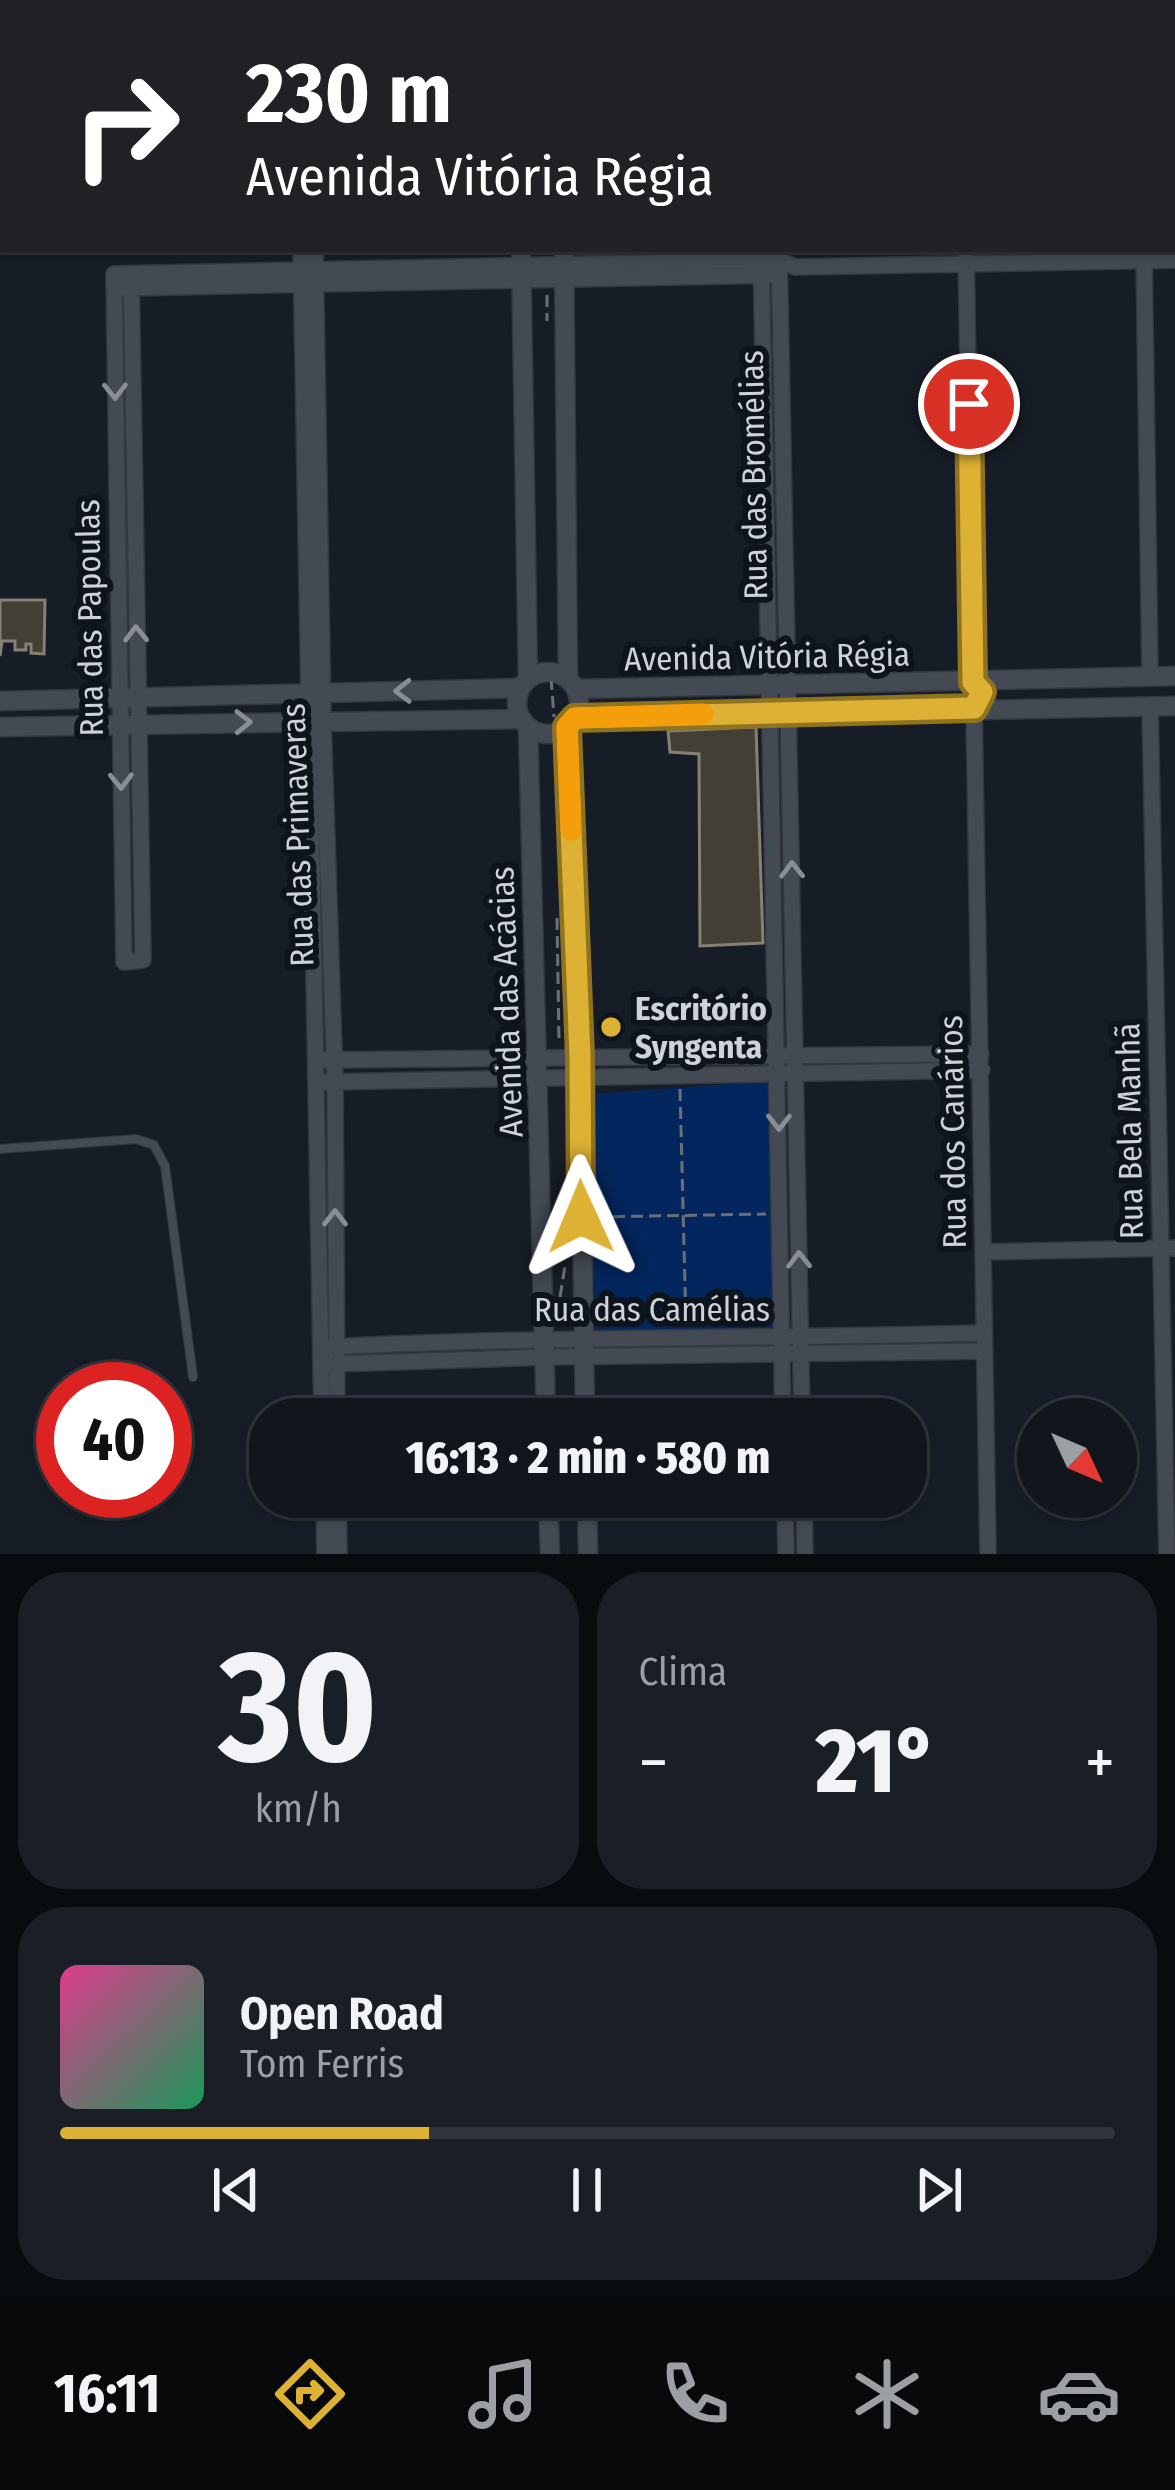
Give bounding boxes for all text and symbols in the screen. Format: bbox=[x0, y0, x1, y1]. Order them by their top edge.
text: 230 m bbox=[246, 43, 452, 144]
icon: right bbox=[48, 48, 204, 204]
text: Avenida Vitória Régia bbox=[246, 145, 714, 209]
street label: Rua das Bromélias bbox=[732, 350, 776, 600]
pin bbox=[918, 353, 1020, 455]
icon: arrive bbox=[936, 371, 1002, 437]
one-way arrow bbox=[102, 382, 128, 401]
street label: Rua das Papoulas bbox=[68, 499, 112, 737]
one-way arrow bbox=[124, 624, 150, 643]
street label: Avenida Vitória Régia bbox=[624, 635, 910, 679]
one-way arrow bbox=[393, 677, 412, 703]
street label: Rua das Primaveras bbox=[273, 703, 323, 967]
one-way arrow bbox=[234, 710, 253, 736]
one-way arrow bbox=[108, 773, 134, 791]
one-way arrow bbox=[779, 860, 805, 879]
street label: Avenida das Acácias bbox=[482, 866, 532, 1138]
place label: Escritório Syngenta bbox=[635, 989, 767, 1067]
marker: Escritório Syngenta bbox=[598, 1014, 624, 1040]
street label: Rua dos Canários bbox=[931, 1015, 975, 1249]
street label: Rua Bela Manhã bbox=[1108, 1022, 1152, 1240]
one-way arrow bbox=[766, 1114, 792, 1132]
position arrow bbox=[518, 1154, 644, 1280]
one-way arrow bbox=[322, 1208, 348, 1226]
one-way arrow bbox=[787, 1250, 813, 1269]
street label: Rua das Camélias bbox=[534, 1290, 770, 1330]
speed limit sign: 40 bbox=[36, 1362, 192, 1518]
north arrow bbox=[1017, 1398, 1137, 1518]
map controls bbox=[1017, 1398, 1137, 1518]
text: 16:13 · 2 min · 580 m bbox=[406, 1431, 770, 1485]
text: 30 bbox=[219, 1614, 378, 1801]
text: Clima bbox=[639, 1649, 727, 1695]
text: 21° bbox=[816, 1708, 938, 1816]
text: − bbox=[639, 1723, 668, 1802]
text: + bbox=[1085, 1723, 1115, 1802]
text: km/h bbox=[255, 1786, 342, 1832]
text: Open Road bbox=[240, 1987, 444, 2041]
text: Tom Ferris bbox=[240, 2041, 404, 2087]
icon: previous bbox=[203, 2157, 269, 2223]
icon: pause bbox=[554, 2157, 620, 2223]
icon: next bbox=[906, 2157, 972, 2223]
icon: directions bbox=[268, 2352, 352, 2436]
icon: music bbox=[461, 2352, 545, 2436]
icon: phone bbox=[653, 2352, 737, 2436]
icon: climate bbox=[845, 2352, 929, 2436]
icon: car bbox=[1037, 2352, 1121, 2436]
text: 16:11 bbox=[54, 2362, 160, 2426]

